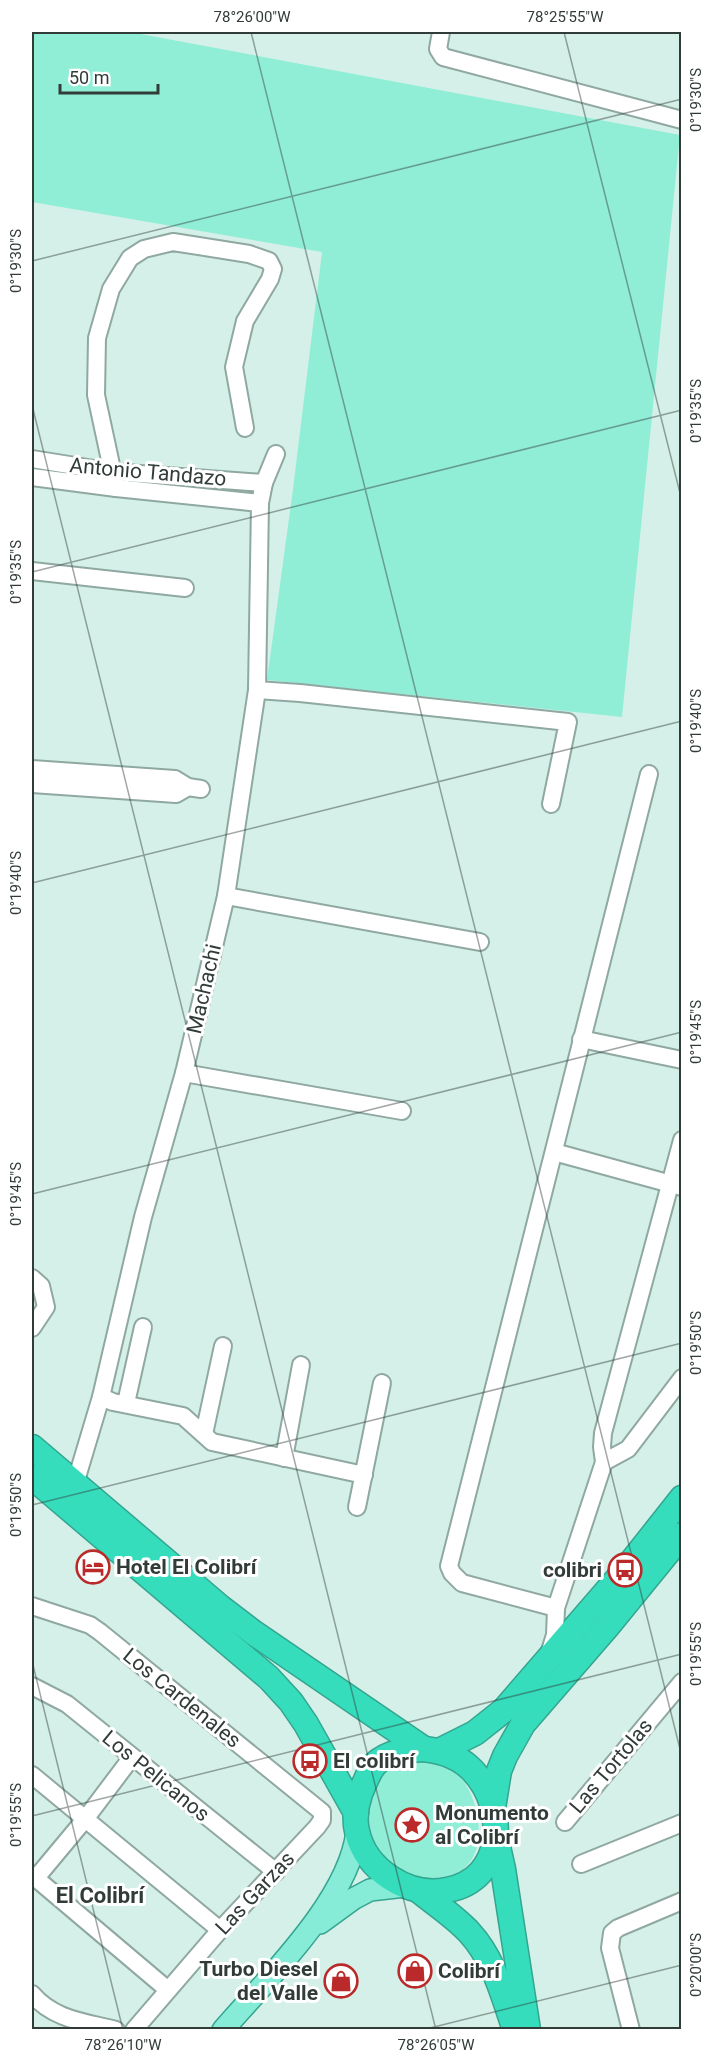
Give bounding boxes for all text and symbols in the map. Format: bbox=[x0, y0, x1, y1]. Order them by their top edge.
text: 78°26'00"W bbox=[214, 8, 290, 26]
text: 78°25'55"W bbox=[527, 8, 603, 26]
scale bar bbox=[60, 57, 158, 95]
text: 50 m bbox=[69, 67, 109, 88]
text: 0°19'30"S bbox=[687, 68, 705, 132]
text: 0°19'30"S bbox=[7, 229, 25, 293]
text: 0°19'35"S bbox=[687, 379, 705, 443]
street label: Antonio Tandazo bbox=[69, 453, 227, 491]
text: 0°19'35"S bbox=[7, 540, 25, 604]
text: 0°19'40"S bbox=[687, 689, 705, 753]
text: 0°19'40"S bbox=[7, 851, 25, 915]
street label: Machachi bbox=[182, 942, 226, 1036]
text: 0°19'45"S bbox=[687, 1000, 705, 1064]
text: 0°19'45"S bbox=[7, 1162, 25, 1226]
text: 0°19'50"S bbox=[687, 1311, 705, 1375]
text: 0°19'50"S bbox=[7, 1473, 25, 1537]
hotel icon: Hotel El Colibrí bbox=[75, 1549, 111, 1585]
bus stop icon: colibri bbox=[607, 1552, 643, 1588]
place label: Hotel El Colibrí bbox=[116, 1555, 258, 1579]
place label: colibri bbox=[543, 1558, 602, 1582]
text: 0°19'55"S bbox=[687, 1622, 705, 1686]
street label: Los Cardenales bbox=[118, 1643, 246, 1753]
street label: Las Tortolas bbox=[565, 1714, 657, 1818]
street label: Los Pelicanos bbox=[98, 1726, 214, 1826]
bus stop icon: El colibrí bbox=[292, 1743, 328, 1779]
place label: El colibrí bbox=[333, 1749, 416, 1773]
text: 0°19'55"S bbox=[7, 1783, 25, 1847]
place label: Monumento al Colibrí bbox=[435, 1801, 549, 1849]
place icon: Monumento al Colibrí bbox=[394, 1807, 430, 1843]
street label: Las Garzas bbox=[211, 1847, 299, 1939]
district label: El Colibrí bbox=[56, 1883, 145, 1908]
text: 0°20'00"S bbox=[687, 1933, 705, 1997]
shop icon: Colibrí bbox=[397, 1953, 433, 1989]
place label: Turbo Diesel del Valle bbox=[199, 1957, 318, 2005]
place label: Colibrí bbox=[438, 1959, 501, 1983]
shop icon: Turbo Diesel del Valle bbox=[323, 1963, 359, 1999]
text: 78°26'10"W bbox=[85, 2036, 161, 2054]
text: 78°26'05"W bbox=[398, 2036, 474, 2054]

